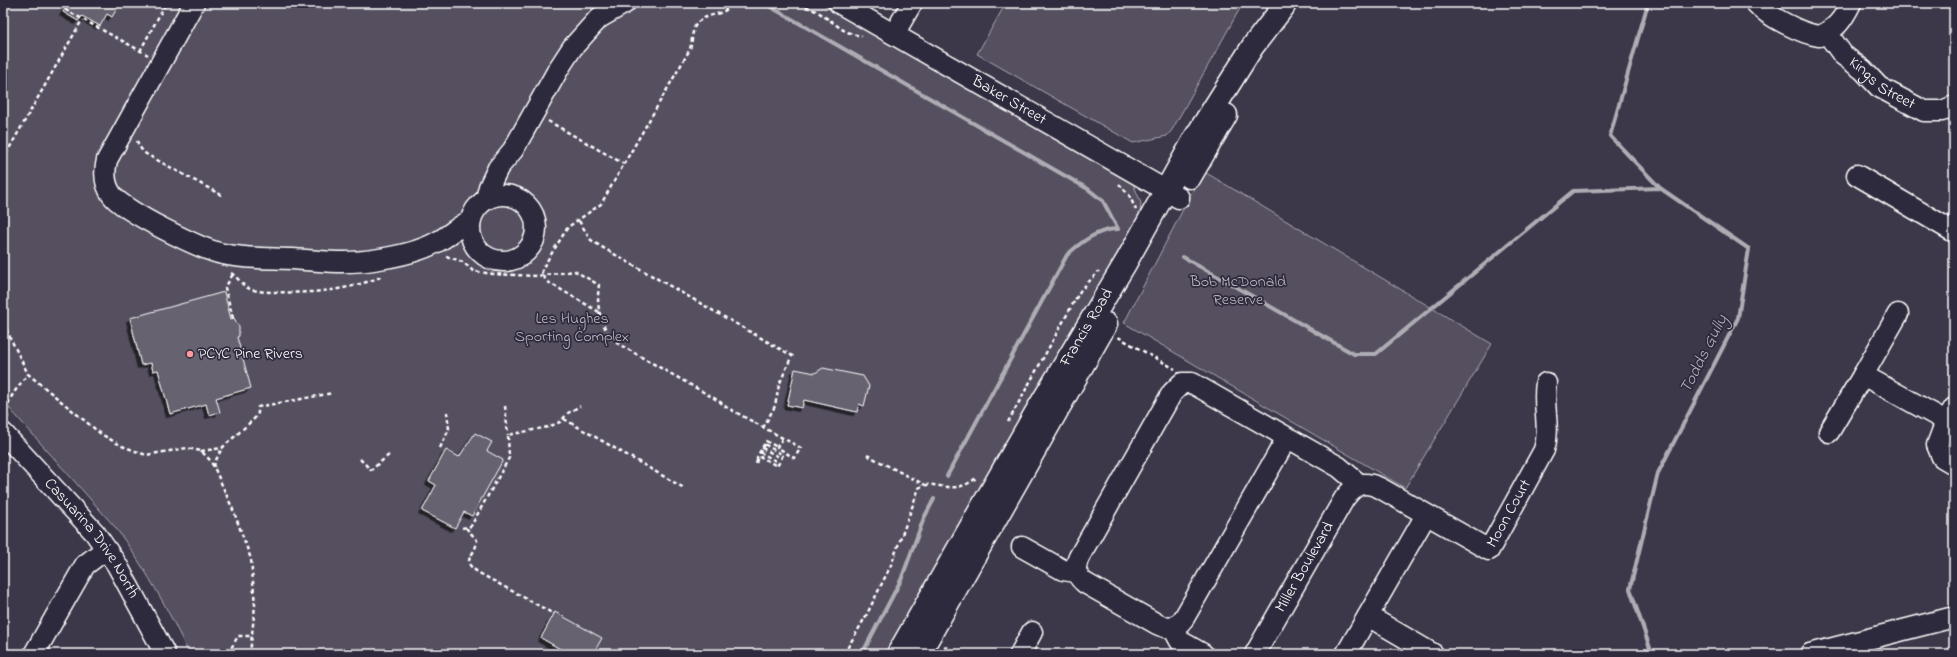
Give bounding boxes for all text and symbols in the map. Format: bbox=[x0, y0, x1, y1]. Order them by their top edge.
street label: Kings Street bbox=[1844, 51, 1920, 117]
street label: Baker Street bbox=[966, 69, 1052, 132]
park label: Bob McDonald Reserve bbox=[1189, 270, 1286, 312]
street label: Francis Road bbox=[1053, 284, 1119, 372]
park label: Les Hughes Sporting Complex bbox=[515, 307, 629, 349]
water label: Todds Gully bbox=[1673, 310, 1736, 398]
place label: PCYC Pine Rivers bbox=[198, 342, 303, 366]
marker: PCYC Pine Rivers bbox=[185, 349, 195, 359]
street label: Casuarina Drive North bbox=[38, 473, 145, 603]
street label: Moon Court bbox=[1480, 475, 1538, 552]
street label: Miller Boulevard bbox=[1269, 517, 1340, 617]

